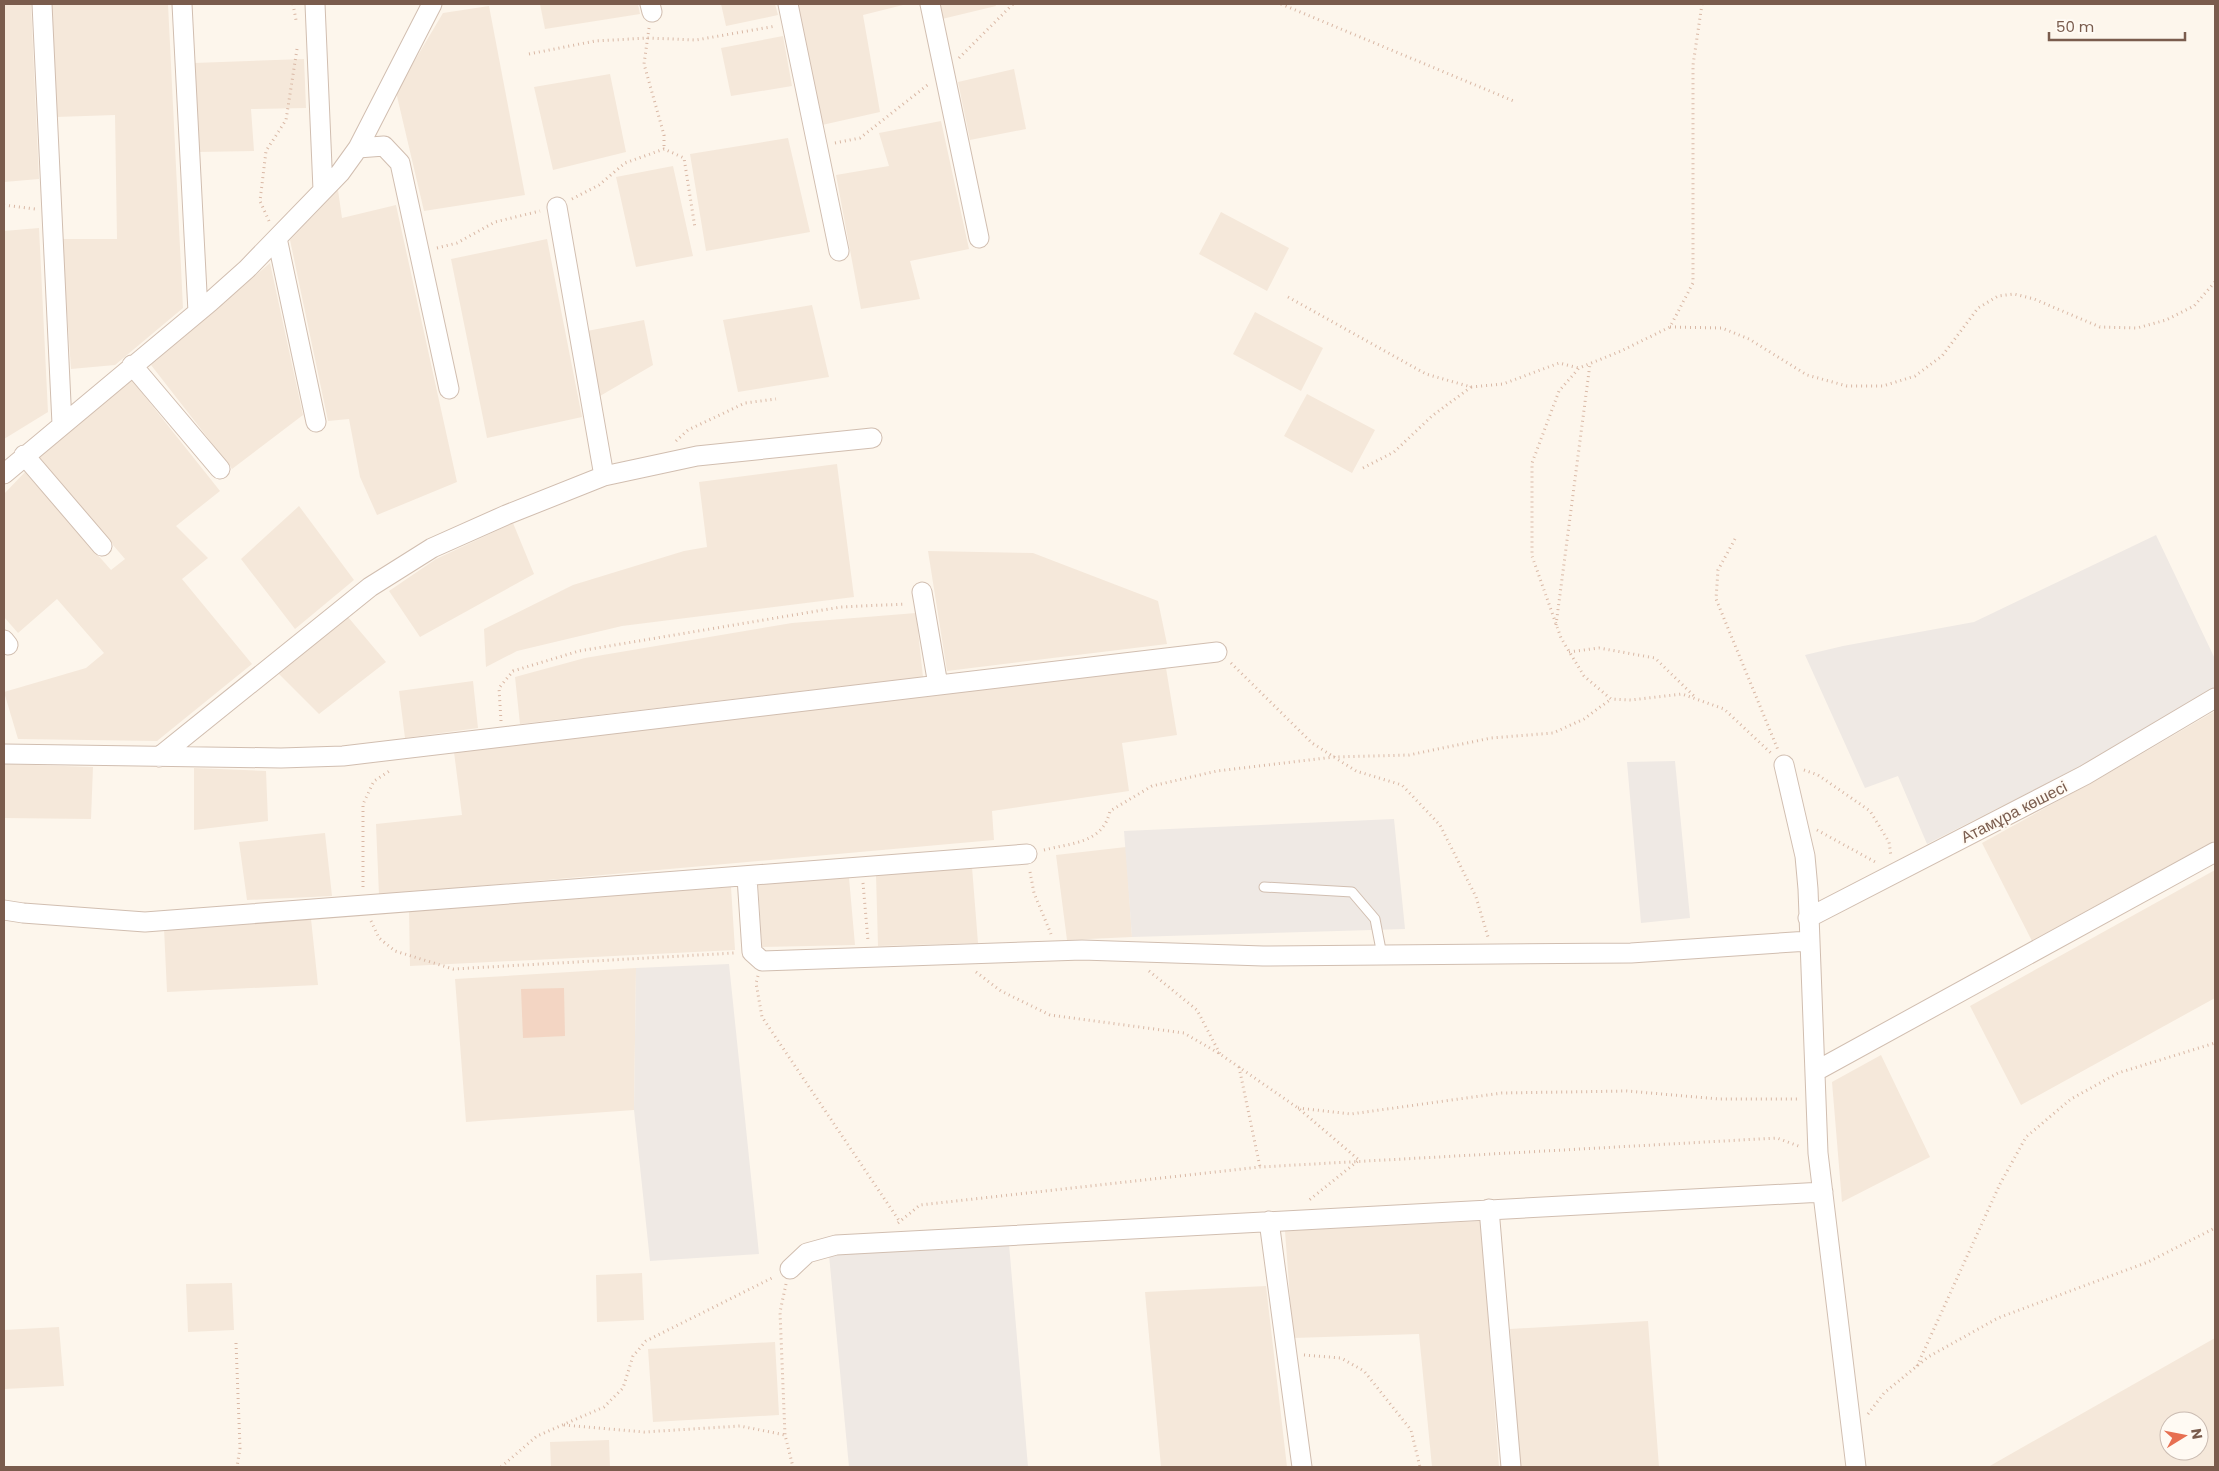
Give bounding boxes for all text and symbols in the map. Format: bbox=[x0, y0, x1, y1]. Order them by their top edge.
scale bar bbox=[2049, 10, 2185, 42]
text: 50 m bbox=[2056, 16, 2094, 37]
street label: Атамұра көшесі bbox=[1957, 775, 2071, 849]
north arrow bbox=[2159, 1411, 2209, 1461]
text: N bbox=[2186, 1427, 2208, 1441]

